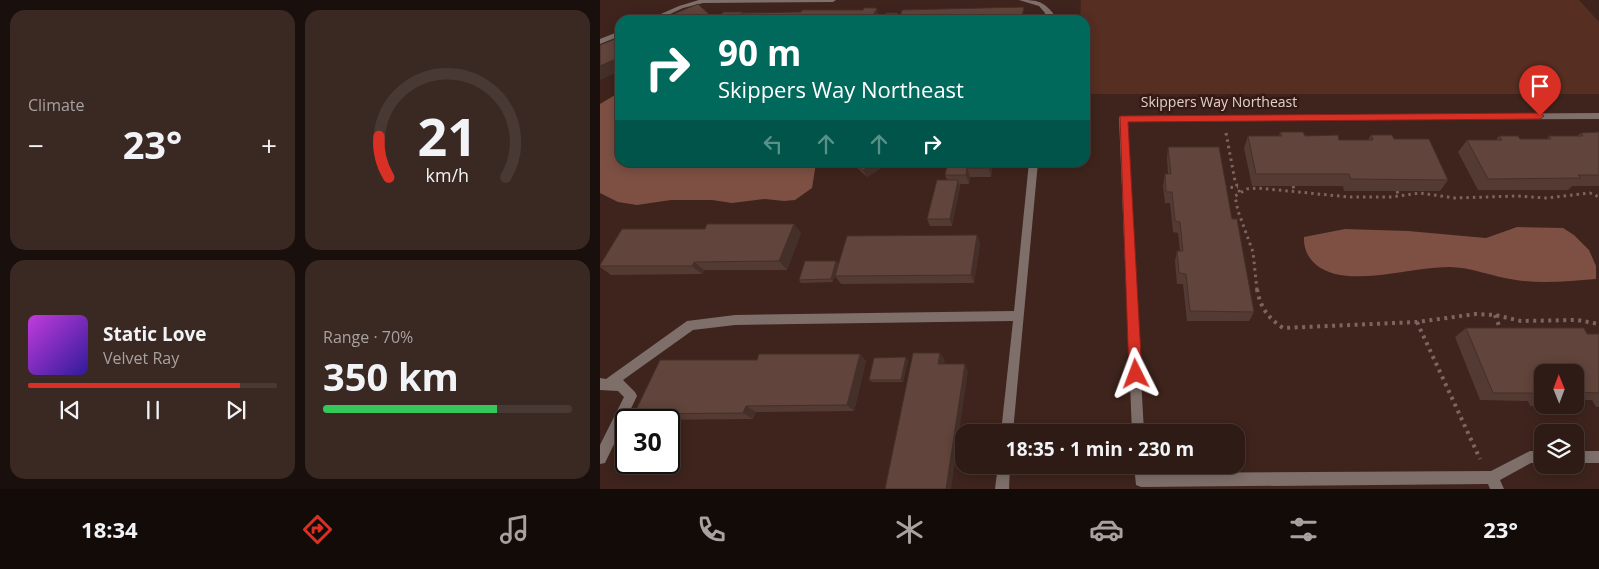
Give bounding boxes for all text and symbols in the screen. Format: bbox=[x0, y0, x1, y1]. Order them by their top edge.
text: 90 m bbox=[718, 29, 801, 76]
icon: right bbox=[635, 35, 700, 100]
pin bbox=[1519, 65, 1561, 116]
icon: arrive bbox=[1526, 72, 1554, 100]
text: Skippers Way Northeast bbox=[718, 74, 964, 104]
street label: Skippers Way Northeast bbox=[1141, 92, 1297, 111]
text: Climate bbox=[28, 94, 85, 116]
text: 21 bbox=[418, 100, 477, 171]
text: 23° bbox=[123, 118, 182, 170]
text: − bbox=[28, 126, 44, 164]
text: + bbox=[261, 126, 277, 164]
icon: left bbox=[759, 130, 787, 158]
icon: ahead bbox=[812, 130, 840, 158]
icon: ahead bbox=[865, 130, 893, 158]
icon: right bbox=[918, 130, 946, 158]
text: km/h bbox=[426, 163, 469, 187]
text: Static Love bbox=[103, 321, 206, 347]
text: Range · 70% bbox=[323, 326, 413, 348]
text: Velvet Ray bbox=[103, 347, 179, 369]
position arrow bbox=[1109, 347, 1161, 399]
text: 350 km bbox=[323, 350, 459, 402]
north arrow bbox=[1534, 364, 1584, 414]
map controls bbox=[1534, 364, 1584, 474]
icon: previous bbox=[56, 396, 84, 424]
icon: pause bbox=[139, 396, 167, 424]
icon: next bbox=[222, 396, 250, 424]
speed limit sign: 30 bbox=[615, 409, 680, 474]
button: layers bbox=[1534, 424, 1584, 474]
text: 18:35 · 1 min · 230 m bbox=[1006, 436, 1194, 462]
icon: directions bbox=[300, 512, 335, 547]
icon: music bbox=[497, 512, 532, 547]
icon: phone bbox=[694, 512, 729, 547]
icon: climate bbox=[892, 512, 927, 547]
icon: car bbox=[1089, 512, 1124, 547]
icon: filters bbox=[1286, 512, 1321, 547]
text: 18:34 bbox=[81, 514, 138, 544]
text: 23° bbox=[1483, 514, 1518, 544]

